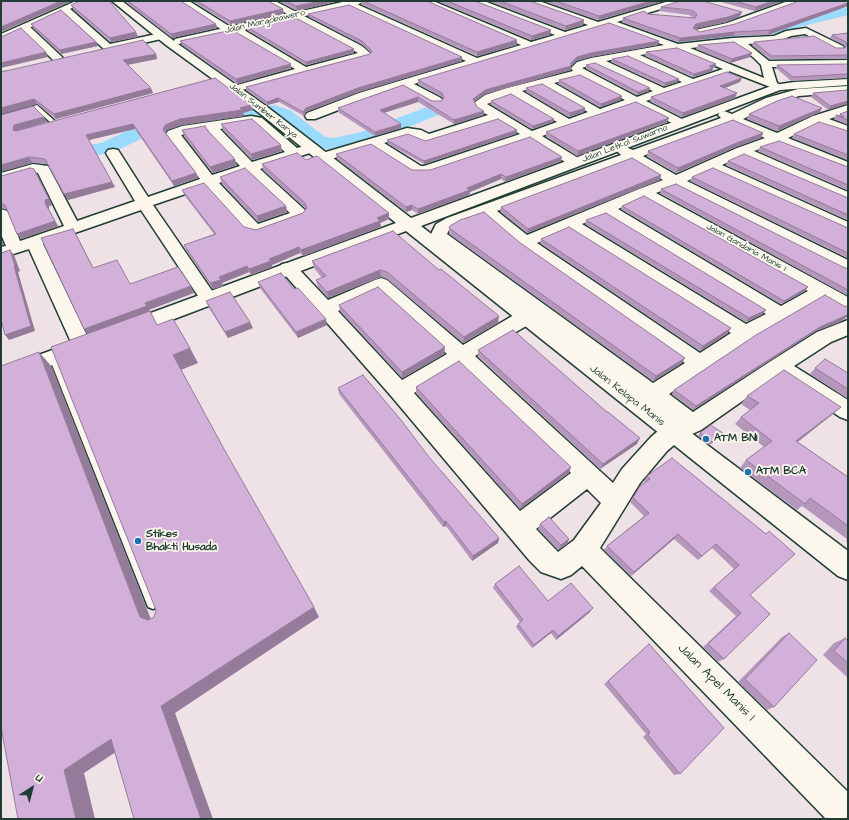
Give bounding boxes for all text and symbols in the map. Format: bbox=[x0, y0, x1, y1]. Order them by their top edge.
street label: Jalan Margobawero bbox=[224, 8, 306, 36]
street label: Jalan Sumber Karya bbox=[227, 81, 299, 141]
street label: Jalan Letkol Suwarno bbox=[581, 123, 669, 165]
street label: Jalan Gandaria Manis I bbox=[704, 222, 788, 274]
street label: Jalan Kelapa Manis bbox=[587, 362, 667, 430]
place label: ATM BNI bbox=[714, 432, 758, 446]
marker: ATM BNI bbox=[701, 434, 711, 444]
place label: ATM BCA bbox=[756, 465, 806, 479]
marker: ATM BCA bbox=[743, 467, 753, 477]
place label: Stikes Bhakti Husada bbox=[146, 528, 217, 554]
marker: Stikes Bhakti Husada bbox=[133, 536, 143, 546]
street label: Jalan Apel Manis I bbox=[674, 641, 758, 725]
north arrow bbox=[12, 768, 52, 808]
text: U bbox=[32, 770, 46, 786]

